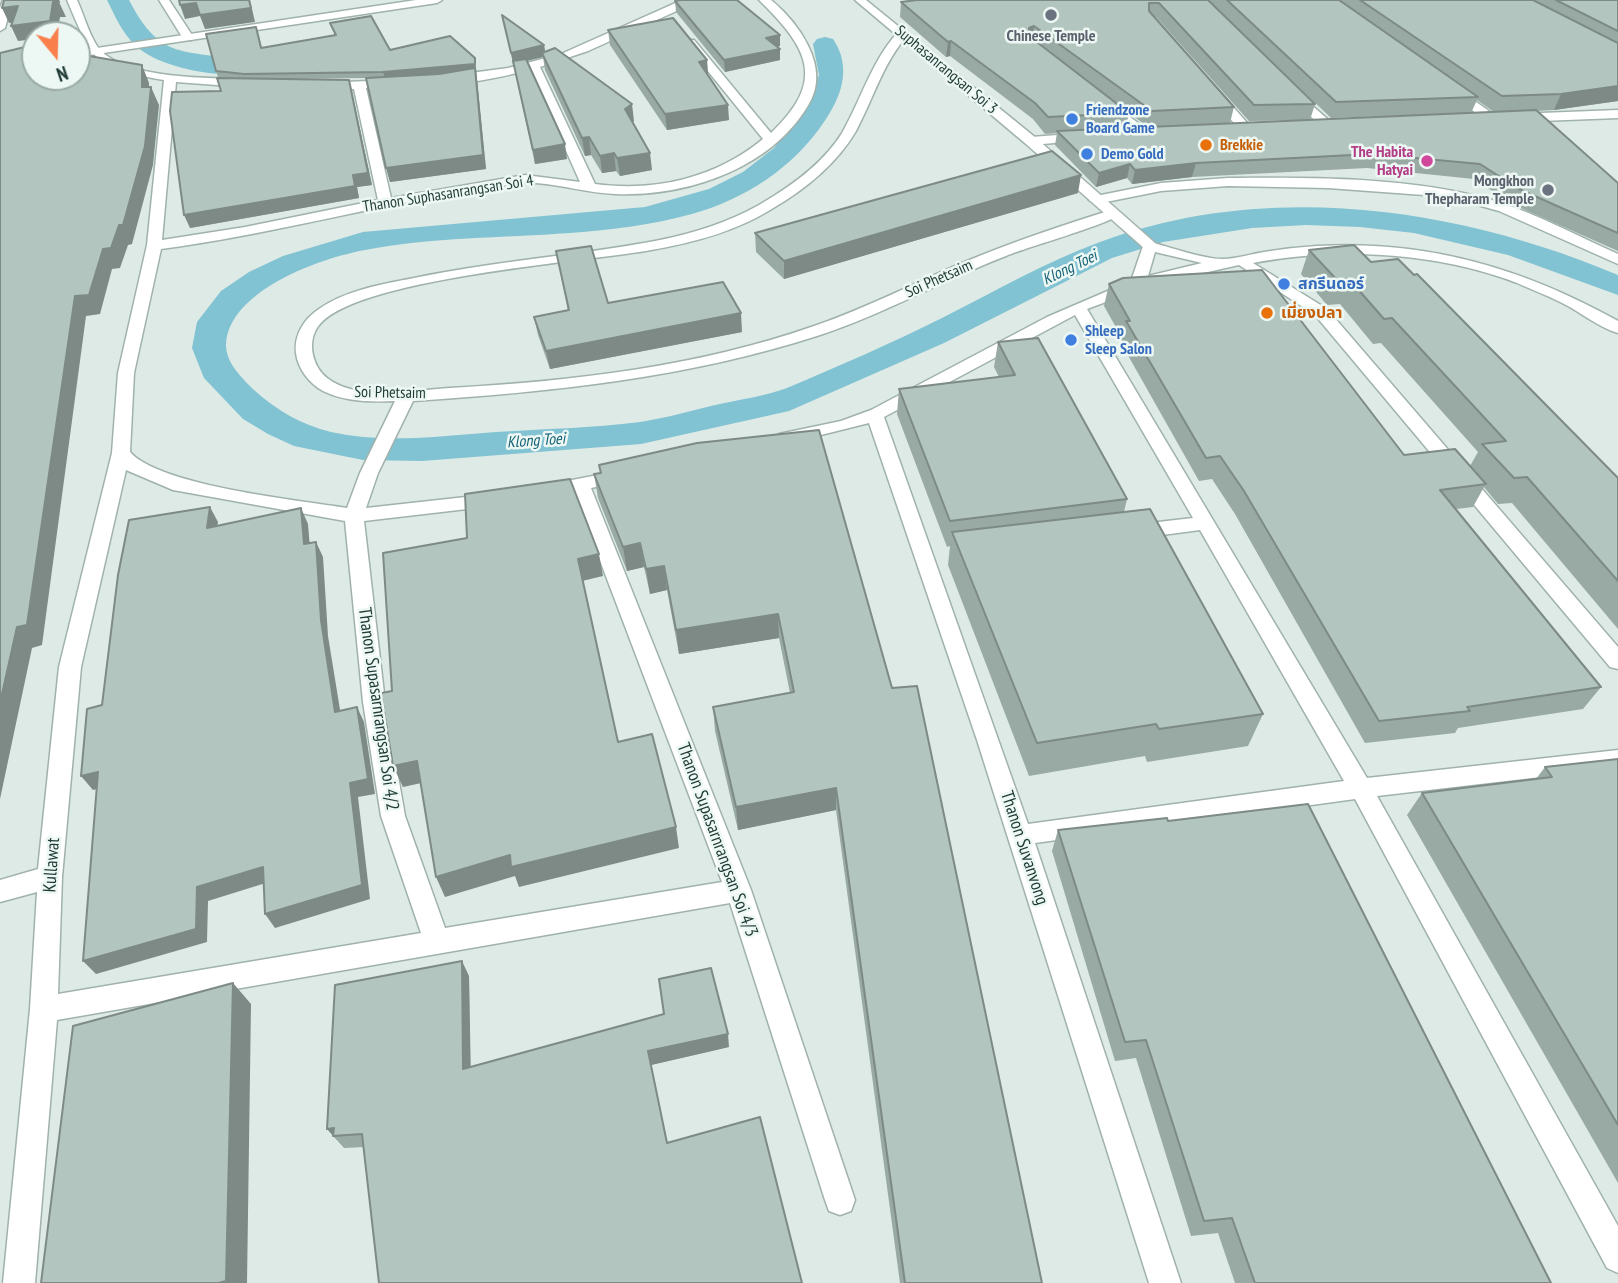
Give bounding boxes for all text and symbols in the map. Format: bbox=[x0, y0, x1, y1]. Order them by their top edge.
marker: Chinese Temple bbox=[1043, 7, 1059, 23]
north arrow bbox=[21, 21, 91, 91]
street label: Suphasanrangsan Soi 3 bbox=[891, 22, 1001, 118]
place label: Chinese Temple bbox=[1006, 26, 1096, 46]
text: N bbox=[53, 61, 71, 87]
place label: Friendzone Board Game bbox=[1086, 100, 1155, 138]
marker: Friendzone Board Game bbox=[1064, 111, 1080, 127]
place label: Brekkie bbox=[1220, 135, 1263, 155]
marker: Brekkie bbox=[1198, 137, 1214, 153]
place label: The Habita Hatyai bbox=[1351, 142, 1413, 180]
place label: Demo Gold bbox=[1101, 144, 1164, 164]
marker: Demo Gold bbox=[1079, 146, 1095, 162]
marker: The Habita Hatyai bbox=[1419, 153, 1435, 169]
street label: Thanon Suphasanrangsan Soi 4 bbox=[361, 171, 535, 217]
place label: Mongkhon Thepharam Temple bbox=[1425, 171, 1534, 209]
marker: Mongkhon Thepharam Temple bbox=[1540, 182, 1556, 198]
water label: Klong Toei bbox=[1040, 247, 1100, 289]
street label: Soi Phetsaim bbox=[902, 256, 976, 302]
place label: สกรีนดอร์ bbox=[1298, 274, 1364, 294]
marker: สกรีนดอร์ bbox=[1276, 276, 1292, 292]
place label: เมี่ยงปลา bbox=[1281, 303, 1343, 323]
marker: เมี่ยงปลา bbox=[1259, 305, 1275, 321]
place label: Shleep Sleep Salon bbox=[1085, 321, 1152, 359]
marker: Shleep Sleep Salon bbox=[1063, 332, 1079, 348]
street label: Soi Phetsaim bbox=[354, 383, 426, 403]
water label: Klong Toei bbox=[506, 429, 566, 453]
street label: Thanon Supasarnrangsan Soi 4/2 bbox=[353, 606, 403, 812]
street label: Thanon Supasarnrangsan Soi 4/3 bbox=[672, 740, 762, 940]
street label: Thanon Suvanvong bbox=[995, 788, 1053, 908]
street label: Kullawat bbox=[39, 837, 65, 893]

